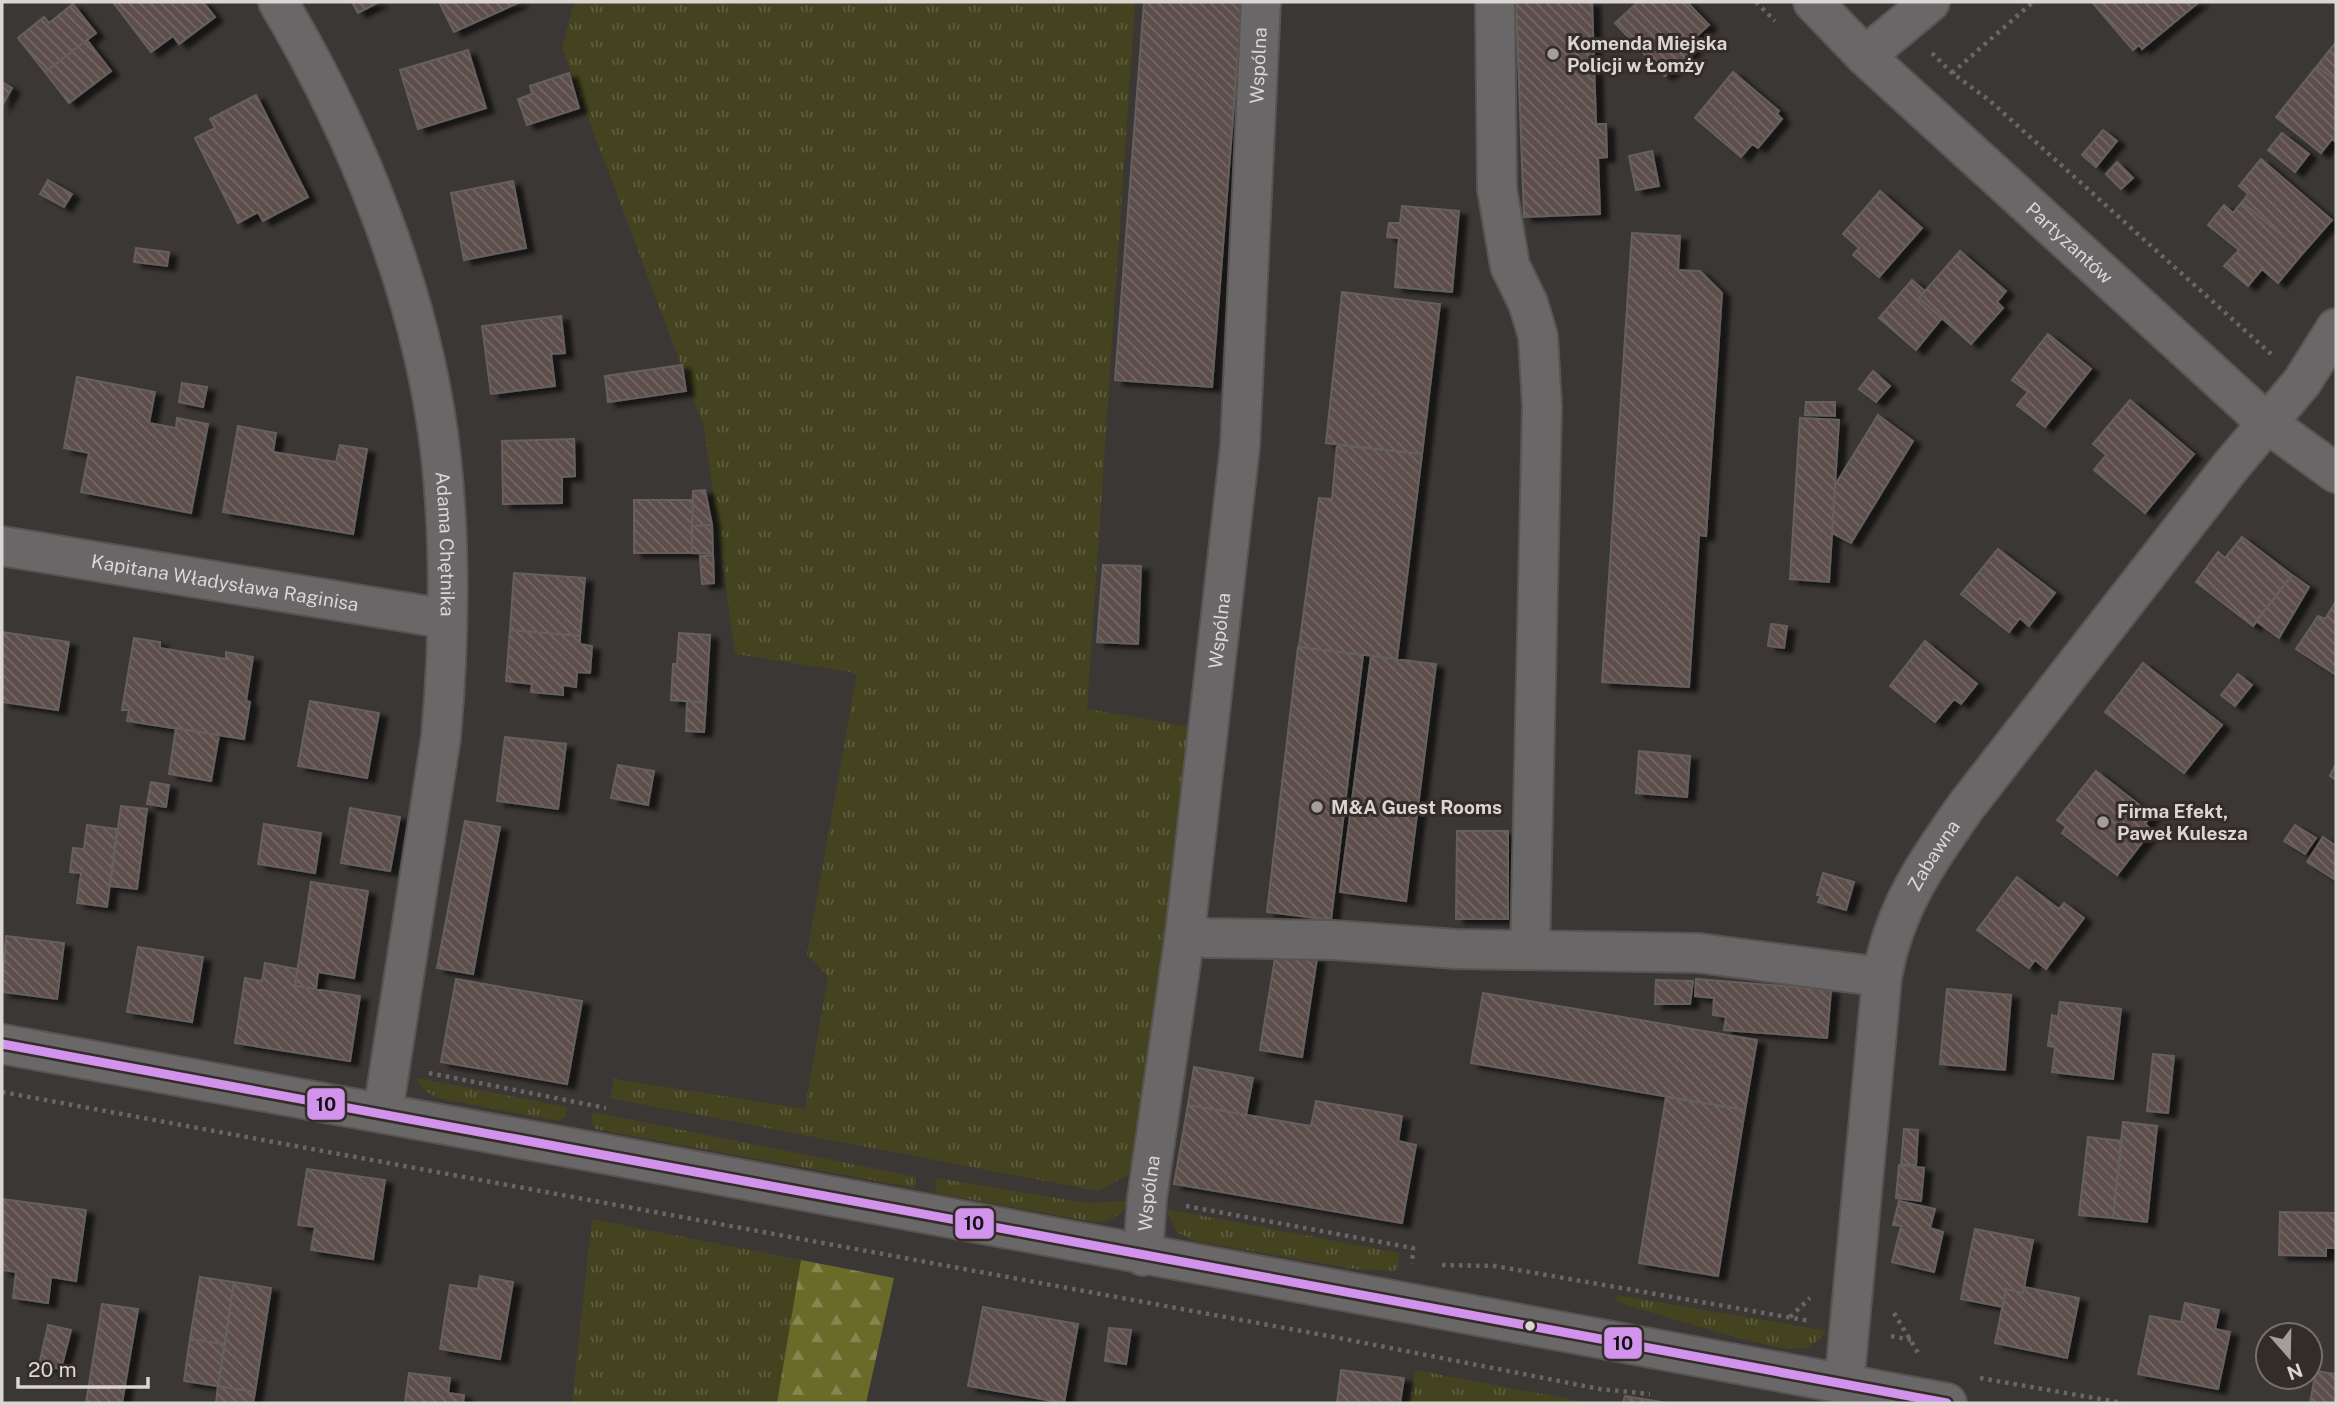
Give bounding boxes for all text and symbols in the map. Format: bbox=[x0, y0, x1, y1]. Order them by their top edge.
street label: Wspólna bbox=[1245, 27, 1271, 104]
place label: Komenda Miejska Policji w Łomży bbox=[1567, 32, 1727, 76]
marker: Komenda Miejska Policji w Łomży bbox=[1545, 46, 1561, 62]
street label: Partyzantów bbox=[2022, 198, 2118, 288]
street label: Adama Chętnika bbox=[432, 471, 459, 617]
street label: Kapitana Władysława Raginisa bbox=[90, 550, 360, 615]
street label: Wspólna bbox=[1204, 592, 1234, 670]
place label: M&A Guest Rooms bbox=[1331, 796, 1502, 818]
marker: M&A Guest Rooms bbox=[1309, 799, 1325, 815]
place label: Firma Efekt, Paweł Kulesza bbox=[2117, 800, 2248, 844]
marker: Firma Efekt, Paweł Kulesza bbox=[2095, 814, 2111, 830]
street label: Zabawna bbox=[1903, 815, 1964, 895]
line badge: 10 bbox=[306, 1087, 346, 1121]
text: 10 bbox=[316, 1093, 336, 1115]
street label: Wspólna bbox=[1134, 1154, 1164, 1232]
line badge: 10 bbox=[954, 1207, 995, 1240]
text: 10 bbox=[964, 1212, 984, 1234]
unlabelled marker bbox=[1523, 1319, 1537, 1333]
north arrow bbox=[2254, 1321, 2324, 1391]
line badge: 10 bbox=[1603, 1326, 1643, 1360]
text: 10 bbox=[1613, 1332, 1633, 1354]
scale bar bbox=[18, 1346, 147, 1390]
text: 20 m bbox=[28, 1357, 77, 1382]
text: N bbox=[2284, 1359, 2306, 1385]

